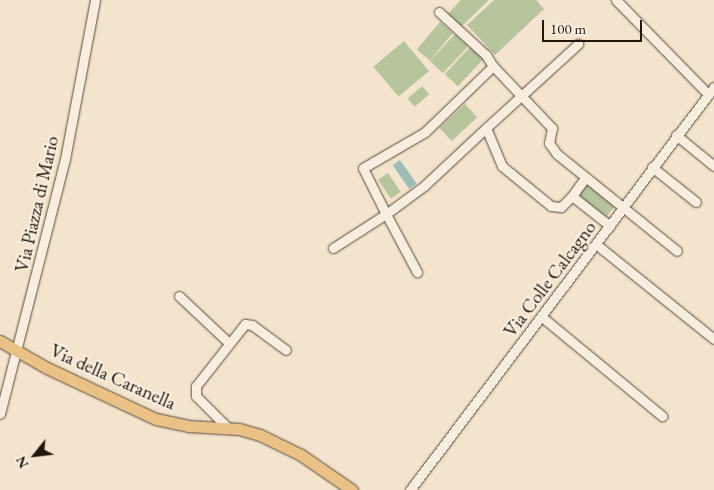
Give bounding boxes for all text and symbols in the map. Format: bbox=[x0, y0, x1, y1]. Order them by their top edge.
scale bar bbox=[544, 10, 644, 42]
text: 100 m bbox=[550, 19, 586, 38]
street label: Via Piazza di Mario bbox=[10, 134, 64, 274]
street label: Via Colle Calcagno bbox=[499, 216, 601, 342]
street label: Via della Caranella bbox=[47, 339, 179, 415]
north arrow bbox=[10, 430, 60, 480]
text: N bbox=[11, 453, 33, 472]

